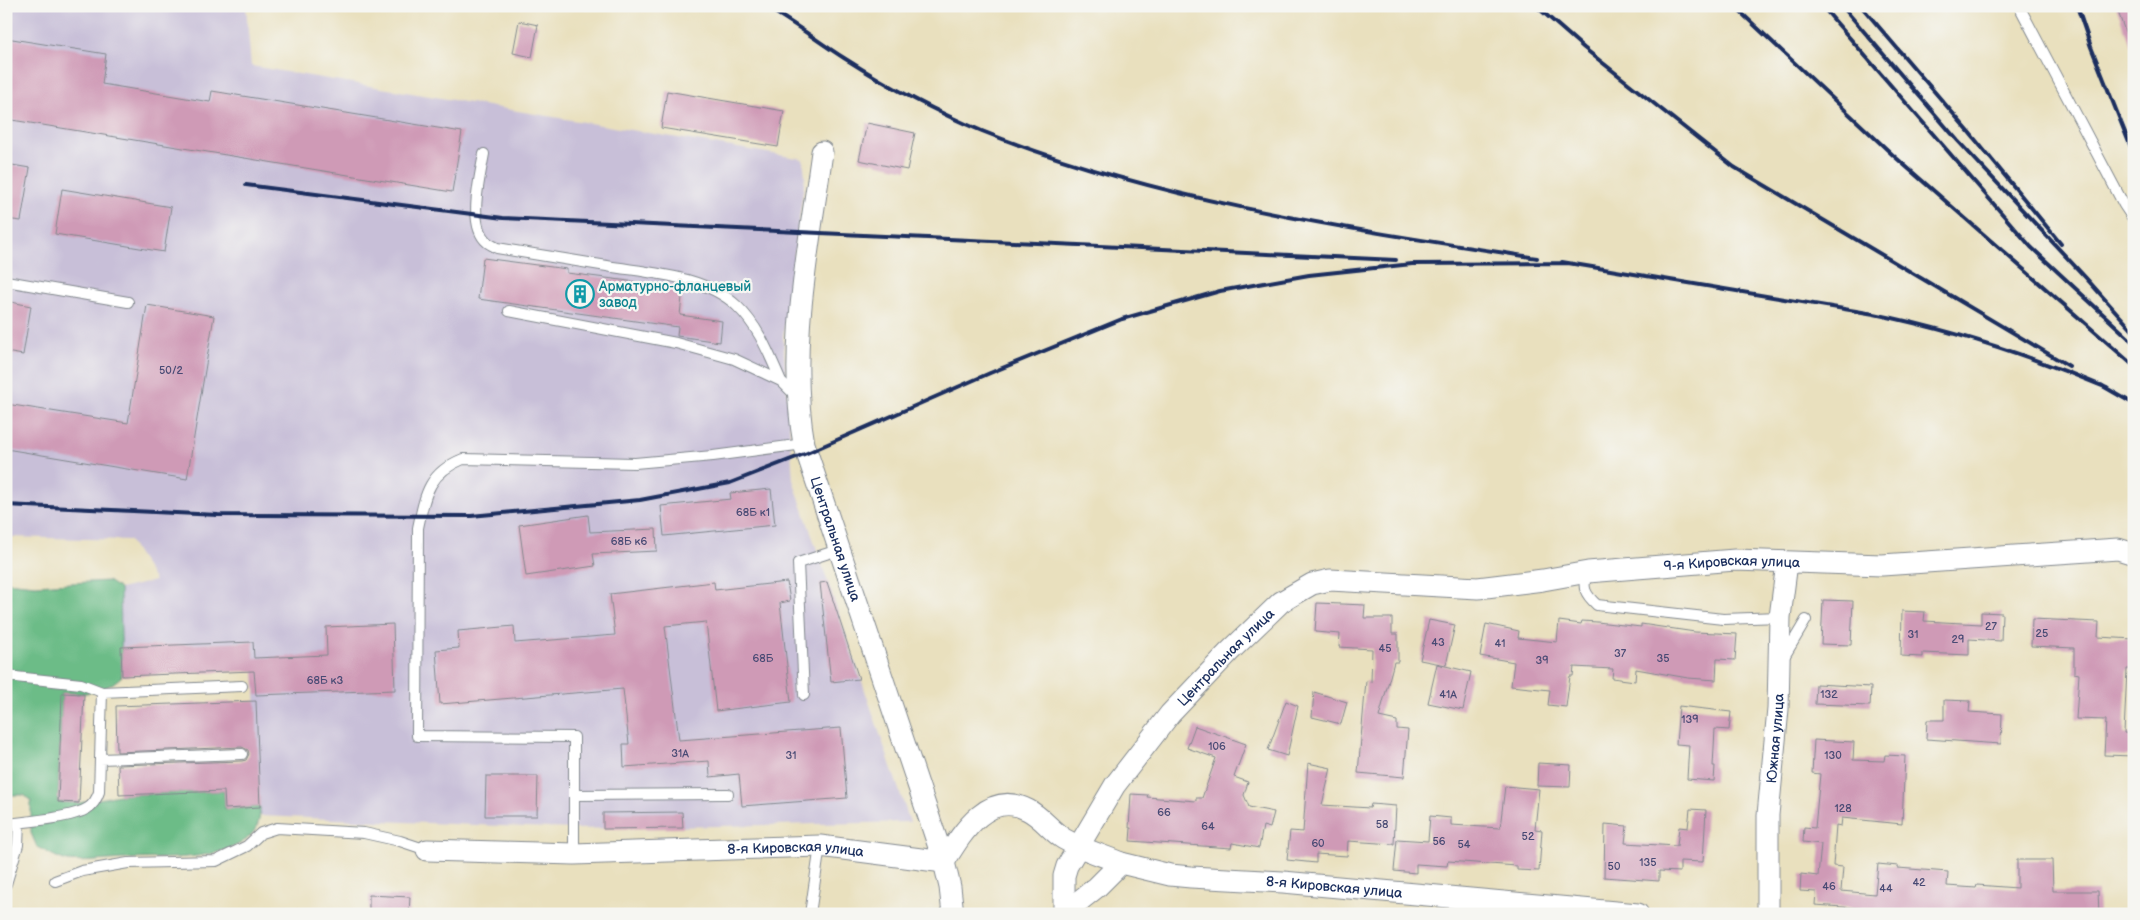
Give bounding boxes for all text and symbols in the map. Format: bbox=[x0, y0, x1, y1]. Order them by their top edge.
place label: Арматурно-фланцевый завод bbox=[598, 278, 751, 311]
building icon: Арматурно-фланцевый завод bbox=[565, 279, 595, 309]
house number: 50/2 bbox=[159, 364, 184, 377]
street label: Центральная улица bbox=[807, 474, 865, 604]
house number: 68Б к1 bbox=[736, 506, 770, 519]
house number: 68Б к6 bbox=[611, 535, 647, 548]
street label: 9-я Кировская улица bbox=[1663, 551, 1801, 574]
street label: Центральная улица bbox=[1174, 604, 1278, 710]
house number: 27 bbox=[1985, 620, 1998, 633]
house number: 25 bbox=[2036, 627, 2048, 640]
house number: 31 bbox=[1907, 628, 1919, 641]
house number: 29 bbox=[1952, 633, 1964, 646]
house number: 43 bbox=[1431, 636, 1445, 649]
house number: 41 bbox=[1495, 637, 1505, 650]
house number: 45 bbox=[1378, 642, 1392, 655]
house number: 37 bbox=[1614, 647, 1627, 660]
house number: 68Б bbox=[753, 652, 774, 665]
house number: 35 bbox=[1656, 652, 1670, 665]
house number: 39 bbox=[1535, 654, 1549, 667]
house number: 68Б к3 bbox=[307, 674, 343, 687]
house number: 41А bbox=[1439, 688, 1457, 701]
house number: 132 bbox=[1820, 688, 1838, 701]
street label: Южная улица bbox=[1763, 693, 1787, 784]
house number: 139 bbox=[1681, 713, 1699, 726]
house number: 106 bbox=[1208, 740, 1226, 753]
house number: 31А bbox=[671, 747, 689, 760]
house number: 31 bbox=[785, 749, 797, 762]
house number: 130 bbox=[1824, 749, 1842, 762]
house number: 128 bbox=[1834, 802, 1852, 815]
house number: 66 bbox=[1157, 806, 1171, 819]
house number: 58 bbox=[1376, 818, 1388, 831]
house number: 64 bbox=[1201, 820, 1215, 833]
house number: 52 bbox=[1522, 830, 1535, 843]
house number: 56 bbox=[1432, 835, 1446, 848]
street label: 8-я Кировская улица bbox=[727, 837, 866, 860]
house number: 60 bbox=[1311, 837, 1325, 850]
house number: 54 bbox=[1457, 838, 1471, 851]
house number: 135 bbox=[1639, 856, 1657, 869]
house number: 50 bbox=[1608, 860, 1621, 873]
street label: 8-я Кировская улица bbox=[1265, 873, 1404, 901]
house number: 42 bbox=[1912, 876, 1926, 889]
house number: 46 bbox=[1822, 880, 1836, 893]
house number: 44 bbox=[1879, 882, 1893, 895]

